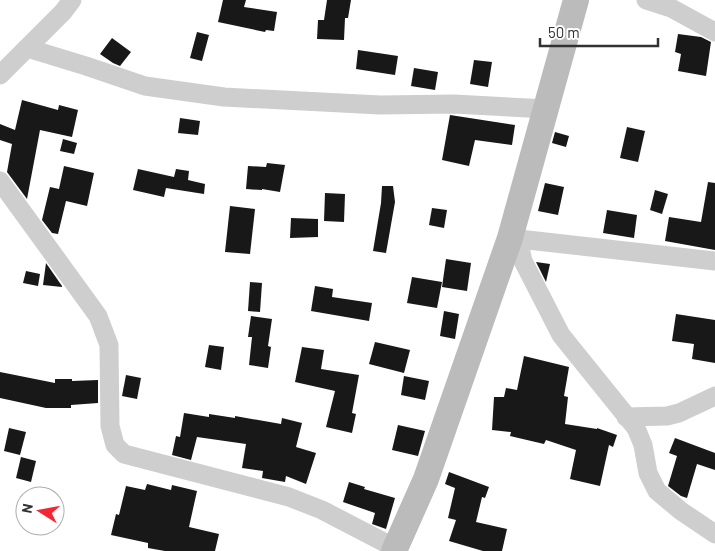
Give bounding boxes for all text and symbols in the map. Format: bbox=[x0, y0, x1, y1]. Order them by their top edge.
scale bar bbox=[540, 15, 658, 47]
text: 50 m bbox=[548, 23, 580, 41]
north arrow bbox=[15, 486, 65, 536]
text: N bbox=[18, 502, 36, 515]

